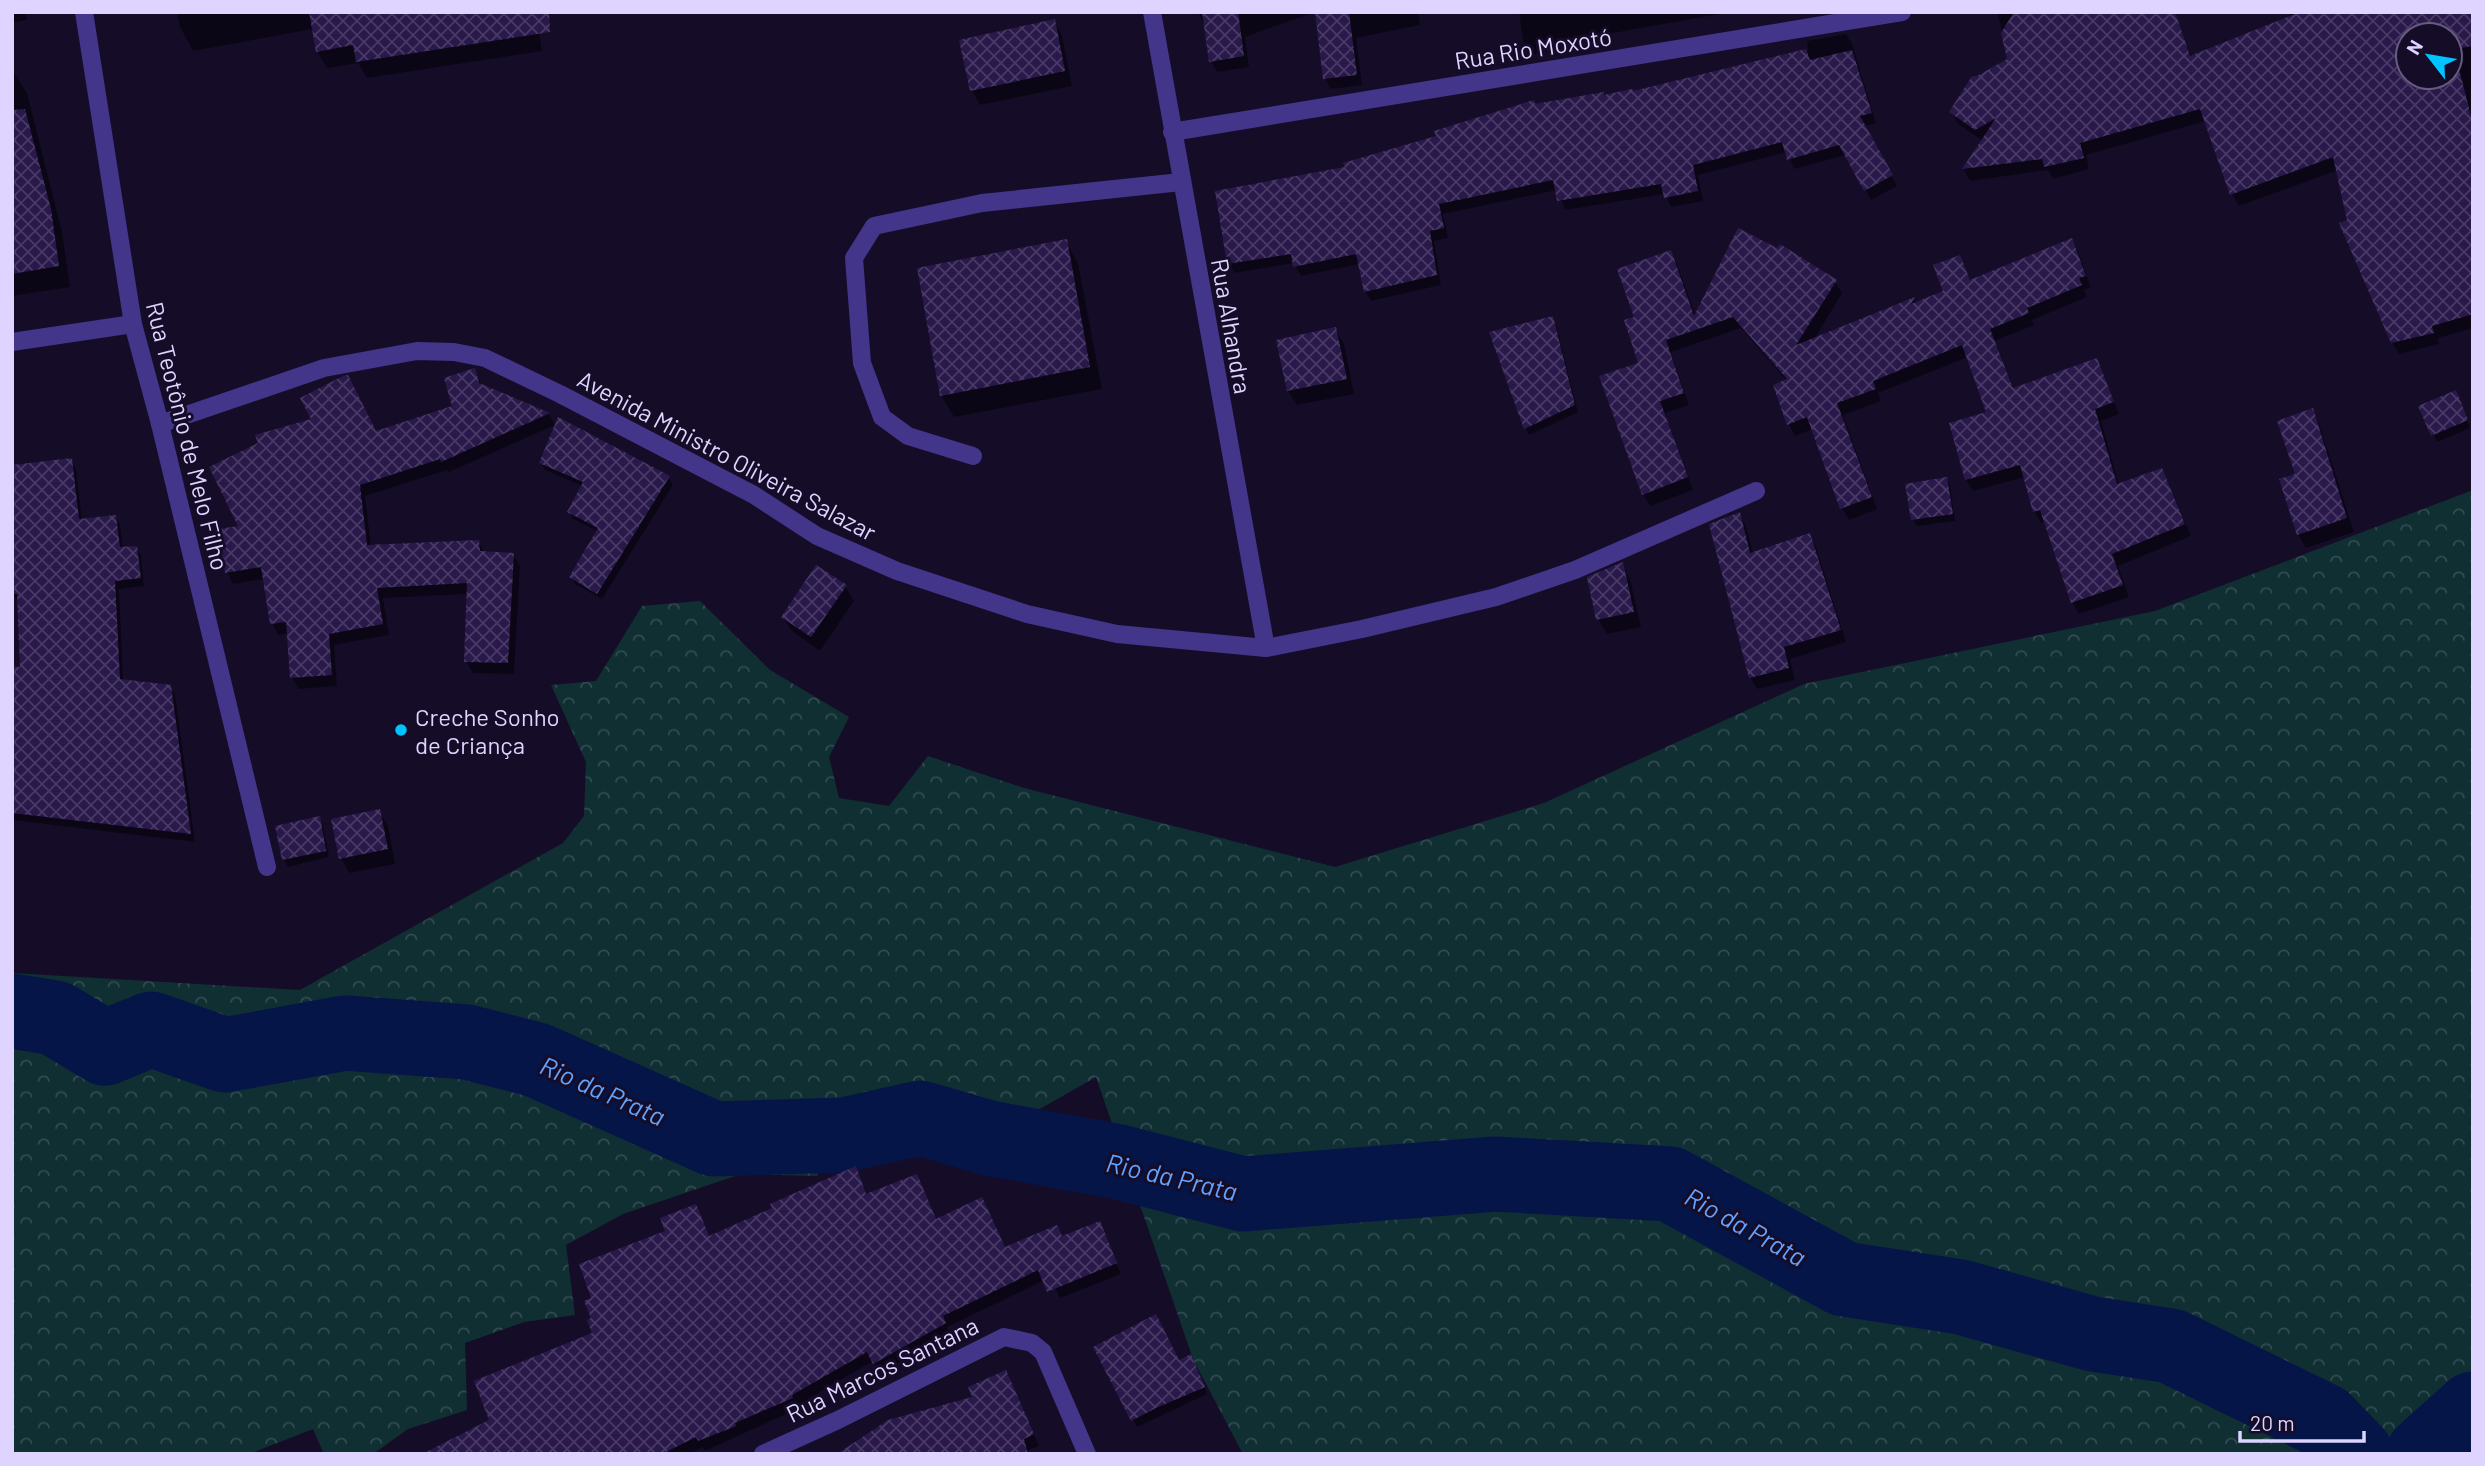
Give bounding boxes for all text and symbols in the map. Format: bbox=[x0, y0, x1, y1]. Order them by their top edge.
street label: Rua Rio Moxotó bbox=[1453, 21, 1613, 75]
north arrow bbox=[2394, 21, 2464, 91]
text: N bbox=[2401, 36, 2427, 58]
street label: Rua Alhandra bbox=[1206, 256, 1258, 396]
street label: Rua Teotônio de Melo Filho bbox=[141, 299, 235, 573]
street label: Avenida Ministro Oliveira Salazar bbox=[573, 364, 881, 546]
place label: Creche Sonho de Criança bbox=[415, 702, 560, 759]
marker: Creche Sonho de Criança bbox=[393, 722, 409, 738]
water label: Rio da Prata bbox=[536, 1049, 670, 1131]
water label: Rio da Prata bbox=[1103, 1146, 1241, 1206]
water label: Rio da Prata bbox=[1680, 1180, 1812, 1272]
street label: Rua Marcos Santana bbox=[781, 1310, 983, 1428]
scale bar bbox=[2240, 1400, 2364, 1444]
text: 20 m bbox=[2250, 1410, 2295, 1435]

